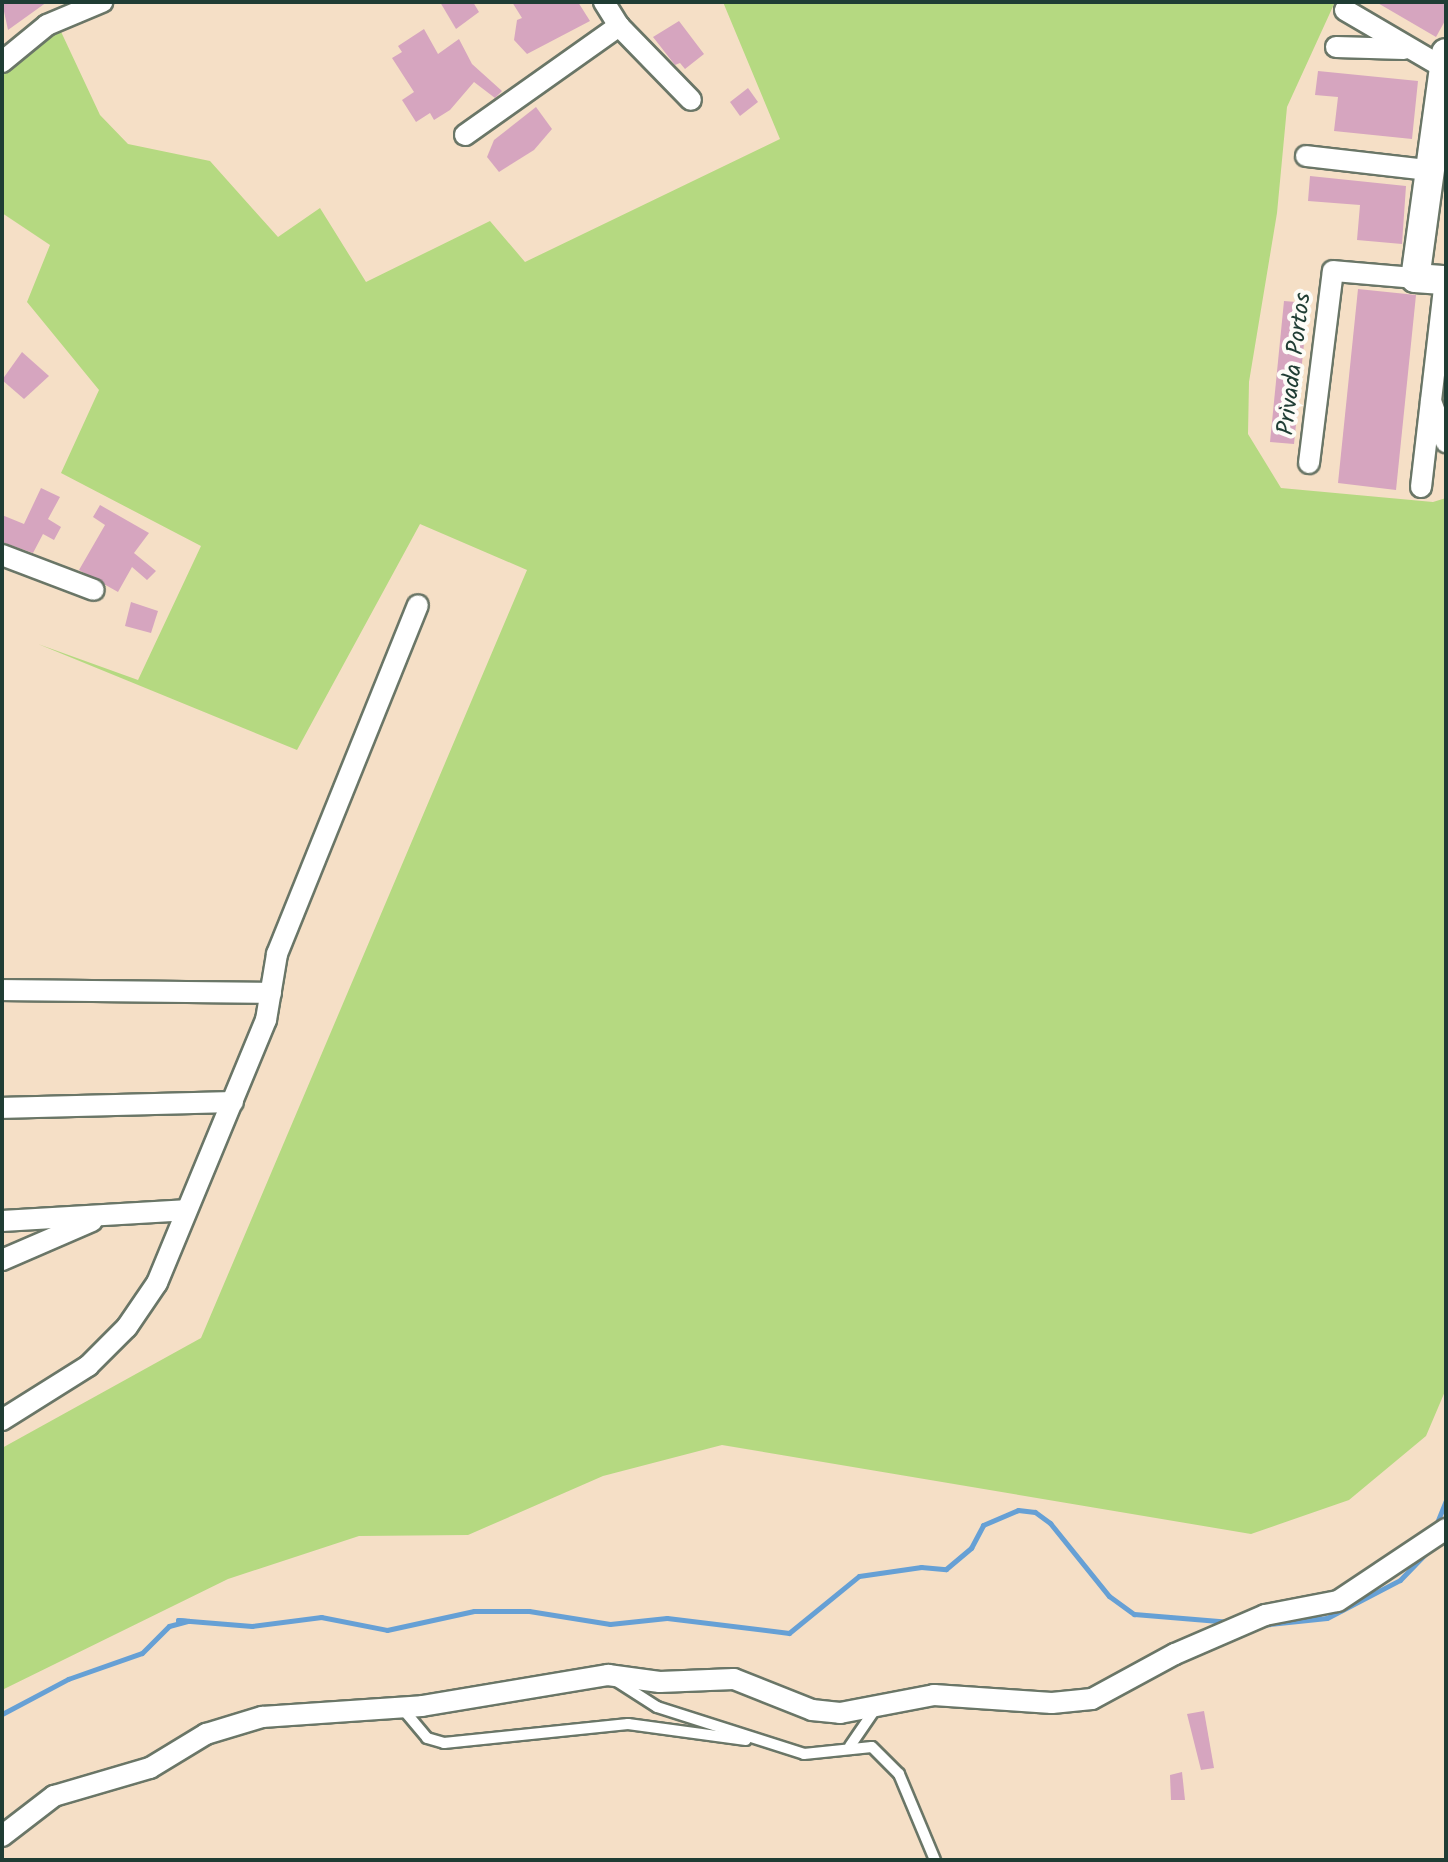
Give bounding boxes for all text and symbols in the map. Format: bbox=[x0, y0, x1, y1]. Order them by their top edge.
street label: Privada Portos bbox=[1272, 291, 1318, 437]

